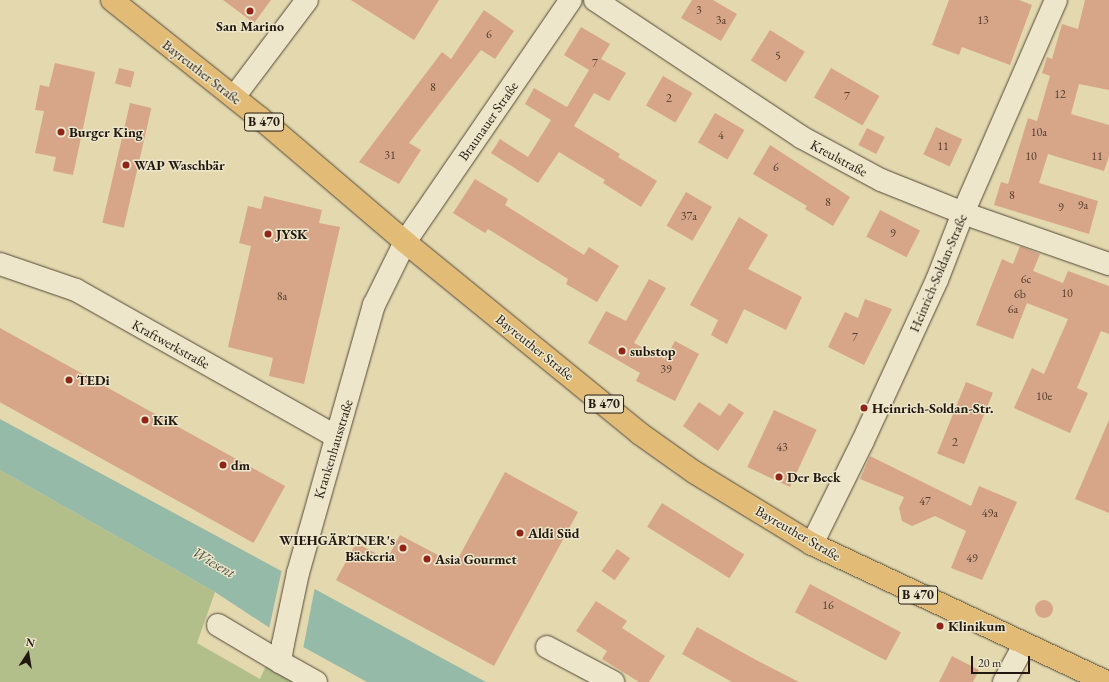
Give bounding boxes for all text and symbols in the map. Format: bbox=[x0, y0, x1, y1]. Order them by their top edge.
house number: 3 bbox=[696, 4, 702, 18]
marker: San Marino bbox=[245, 6, 255, 16]
house number: 3a bbox=[716, 14, 726, 28]
house number: 13 bbox=[977, 14, 989, 28]
place label: San Marino bbox=[216, 18, 284, 34]
house number: 6 bbox=[486, 28, 492, 42]
street label: Bayreuther Straße bbox=[159, 36, 245, 108]
house number: 5 bbox=[775, 49, 781, 63]
house number: 7 bbox=[592, 57, 598, 71]
street label: Braunauer Straße bbox=[454, 78, 522, 164]
house number: 8 bbox=[430, 81, 436, 95]
house number: 12 bbox=[1054, 88, 1066, 102]
house number: 7 bbox=[844, 90, 850, 104]
house number: 2 bbox=[666, 92, 672, 106]
road number: B 470 bbox=[244, 111, 284, 133]
place label: Burger King bbox=[69, 124, 143, 140]
house number: 10a bbox=[1031, 126, 1047, 140]
marker: Burger King bbox=[56, 127, 66, 137]
house number: 4 bbox=[718, 129, 724, 143]
street label: Kreulstraße bbox=[808, 136, 870, 180]
house number: 11 bbox=[937, 140, 949, 154]
house number: 31 bbox=[384, 149, 396, 163]
house number: 10 bbox=[1025, 150, 1037, 164]
house number: 11 bbox=[1091, 150, 1103, 164]
place label: WAP Waschbär bbox=[134, 157, 225, 173]
marker: WAP Waschbär bbox=[121, 160, 131, 170]
house number: 6 bbox=[773, 161, 779, 175]
house number: 8 bbox=[1009, 189, 1015, 203]
house number: 8 bbox=[825, 196, 831, 210]
house number: 9a bbox=[1078, 199, 1088, 213]
house number: 9 bbox=[1058, 201, 1064, 215]
house number: 37a bbox=[681, 210, 697, 224]
street label: Heinrich-Soldan-Straße bbox=[906, 211, 970, 335]
place label: JYSK bbox=[276, 226, 308, 242]
house number: 9 bbox=[890, 227, 896, 241]
marker: JYSK bbox=[263, 229, 273, 239]
house number: 6c bbox=[1021, 273, 1031, 287]
house number: 10 bbox=[1061, 287, 1073, 301]
house number: 6b bbox=[1014, 288, 1026, 302]
house number: 8a bbox=[277, 290, 287, 304]
house number: 6a bbox=[1008, 303, 1018, 317]
street label: Bayreuther Straße bbox=[493, 310, 577, 384]
street label: Kraftwerkstraße bbox=[129, 316, 213, 372]
house number: 7 bbox=[852, 331, 858, 345]
place label: substop bbox=[630, 343, 675, 359]
marker: substop bbox=[617, 346, 627, 356]
house number: 39 bbox=[660, 363, 672, 377]
place label: TEDi bbox=[77, 372, 110, 388]
marker: TEDi bbox=[64, 375, 74, 385]
house number: 10e bbox=[1036, 390, 1052, 404]
road number: B 470 bbox=[584, 393, 624, 415]
street label: Krankenhausstraße bbox=[310, 397, 356, 501]
place label: Heinrich-Soldan-Str. bbox=[872, 400, 993, 416]
marker: Heinrich-Soldan-Str. bbox=[859, 403, 869, 413]
place label: KiK bbox=[153, 412, 178, 428]
marker: KiK bbox=[140, 415, 150, 425]
house number: 2 bbox=[952, 436, 958, 450]
house number: 43 bbox=[776, 441, 788, 455]
place label: dm bbox=[231, 457, 250, 473]
marker: dm bbox=[218, 460, 228, 470]
place label: Der Beck bbox=[787, 469, 841, 485]
marker: Der Beck bbox=[774, 472, 784, 482]
house number: 47 bbox=[919, 495, 931, 509]
street label: Bayreuther Straße bbox=[752, 502, 844, 564]
house number: 49a bbox=[982, 507, 998, 521]
place label: Aldi Süd bbox=[528, 525, 579, 541]
marker: Aldi Süd bbox=[515, 528, 525, 538]
place label: WIEHGÄRTNER's Bäckeria bbox=[279, 532, 395, 564]
water label: Wiesent bbox=[189, 543, 239, 581]
marker: WIEHGÄRTNER's Bäckeria bbox=[398, 543, 408, 553]
place label: Asia Gourmet bbox=[435, 551, 517, 567]
house number: 49 bbox=[966, 552, 978, 566]
marker: Asia Gourmet bbox=[422, 554, 432, 564]
road number: B 470 bbox=[898, 584, 938, 606]
house number: 16 bbox=[822, 599, 834, 613]
place label: Klinikum bbox=[948, 618, 1006, 634]
marker: Klinikum bbox=[935, 621, 945, 631]
north arrow bbox=[8, 634, 48, 674]
text: N bbox=[25, 634, 36, 650]
scale bar bbox=[973, 648, 1032, 674]
text: 20 m bbox=[978, 655, 1001, 671]

